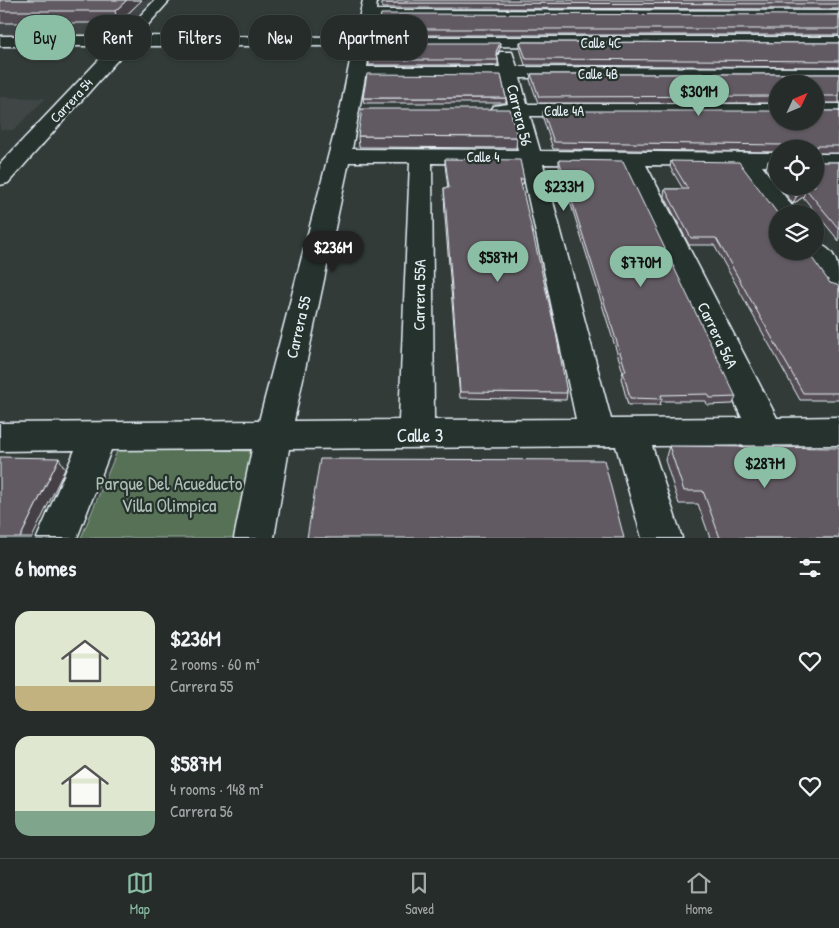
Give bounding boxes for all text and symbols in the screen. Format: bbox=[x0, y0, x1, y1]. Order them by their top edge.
chip: Buy bbox=[15, 15, 75, 60]
chip: Rent bbox=[85, 15, 151, 60]
chip: Filters bbox=[161, 15, 239, 60]
chip: New bbox=[249, 15, 311, 60]
chip: Apartment bbox=[321, 15, 427, 60]
street label: Calle 4C bbox=[581, 33, 622, 52]
street label: Calle 4B bbox=[578, 64, 618, 83]
street label: Carrera 54 bbox=[45, 73, 97, 127]
pin: $301M bbox=[664, 74, 734, 117]
north arrow bbox=[769, 75, 824, 130]
map controls bbox=[769, 75, 824, 260]
text: $301M bbox=[680, 80, 718, 102]
street label: Carrera 56 bbox=[502, 82, 538, 148]
street label: Calle 4A bbox=[544, 101, 584, 120]
button: locate bbox=[769, 140, 824, 195]
street label: Calle 4 bbox=[466, 147, 500, 166]
pin: $233M bbox=[529, 170, 599, 212]
text: $233M bbox=[544, 175, 584, 197]
button: layers bbox=[769, 205, 824, 260]
pin: $236M bbox=[298, 230, 368, 273]
text: $236M bbox=[314, 236, 352, 258]
pin: $587M bbox=[463, 240, 533, 283]
text: $587M bbox=[478, 246, 518, 268]
pin: $770M bbox=[606, 246, 676, 288]
text: $770M bbox=[621, 251, 661, 273]
street label: Carrera 55A bbox=[407, 259, 431, 331]
street label: Carrera 55 bbox=[280, 293, 316, 360]
street label: Carrera 56A bbox=[693, 298, 743, 372]
street label: Calle 3 bbox=[397, 422, 443, 448]
pin: $287M bbox=[730, 446, 800, 489]
text: $287M bbox=[745, 452, 785, 474]
park label: Parque Del Acueducto Villa Olimpica bbox=[96, 470, 243, 518]
text: 6 homes bbox=[15, 554, 76, 583]
icon: filters bbox=[796, 554, 824, 582]
text: $236M bbox=[170, 624, 221, 653]
icon: home bbox=[55, 631, 115, 691]
icon: heart bbox=[796, 647, 824, 675]
text: 2 rooms · 60 m² bbox=[170, 653, 260, 675]
text: Carrera 55 bbox=[170, 675, 233, 697]
text: $587M bbox=[170, 749, 222, 778]
icon: home bbox=[55, 756, 115, 816]
icon: heart bbox=[796, 772, 824, 800]
text: 4 rooms · 148 m² bbox=[170, 778, 263, 800]
text: Carrera 56 bbox=[170, 800, 233, 822]
tab: Map bbox=[126, 869, 154, 918]
tab: Saved bbox=[405, 869, 434, 918]
tab: Home bbox=[685, 869, 713, 918]

